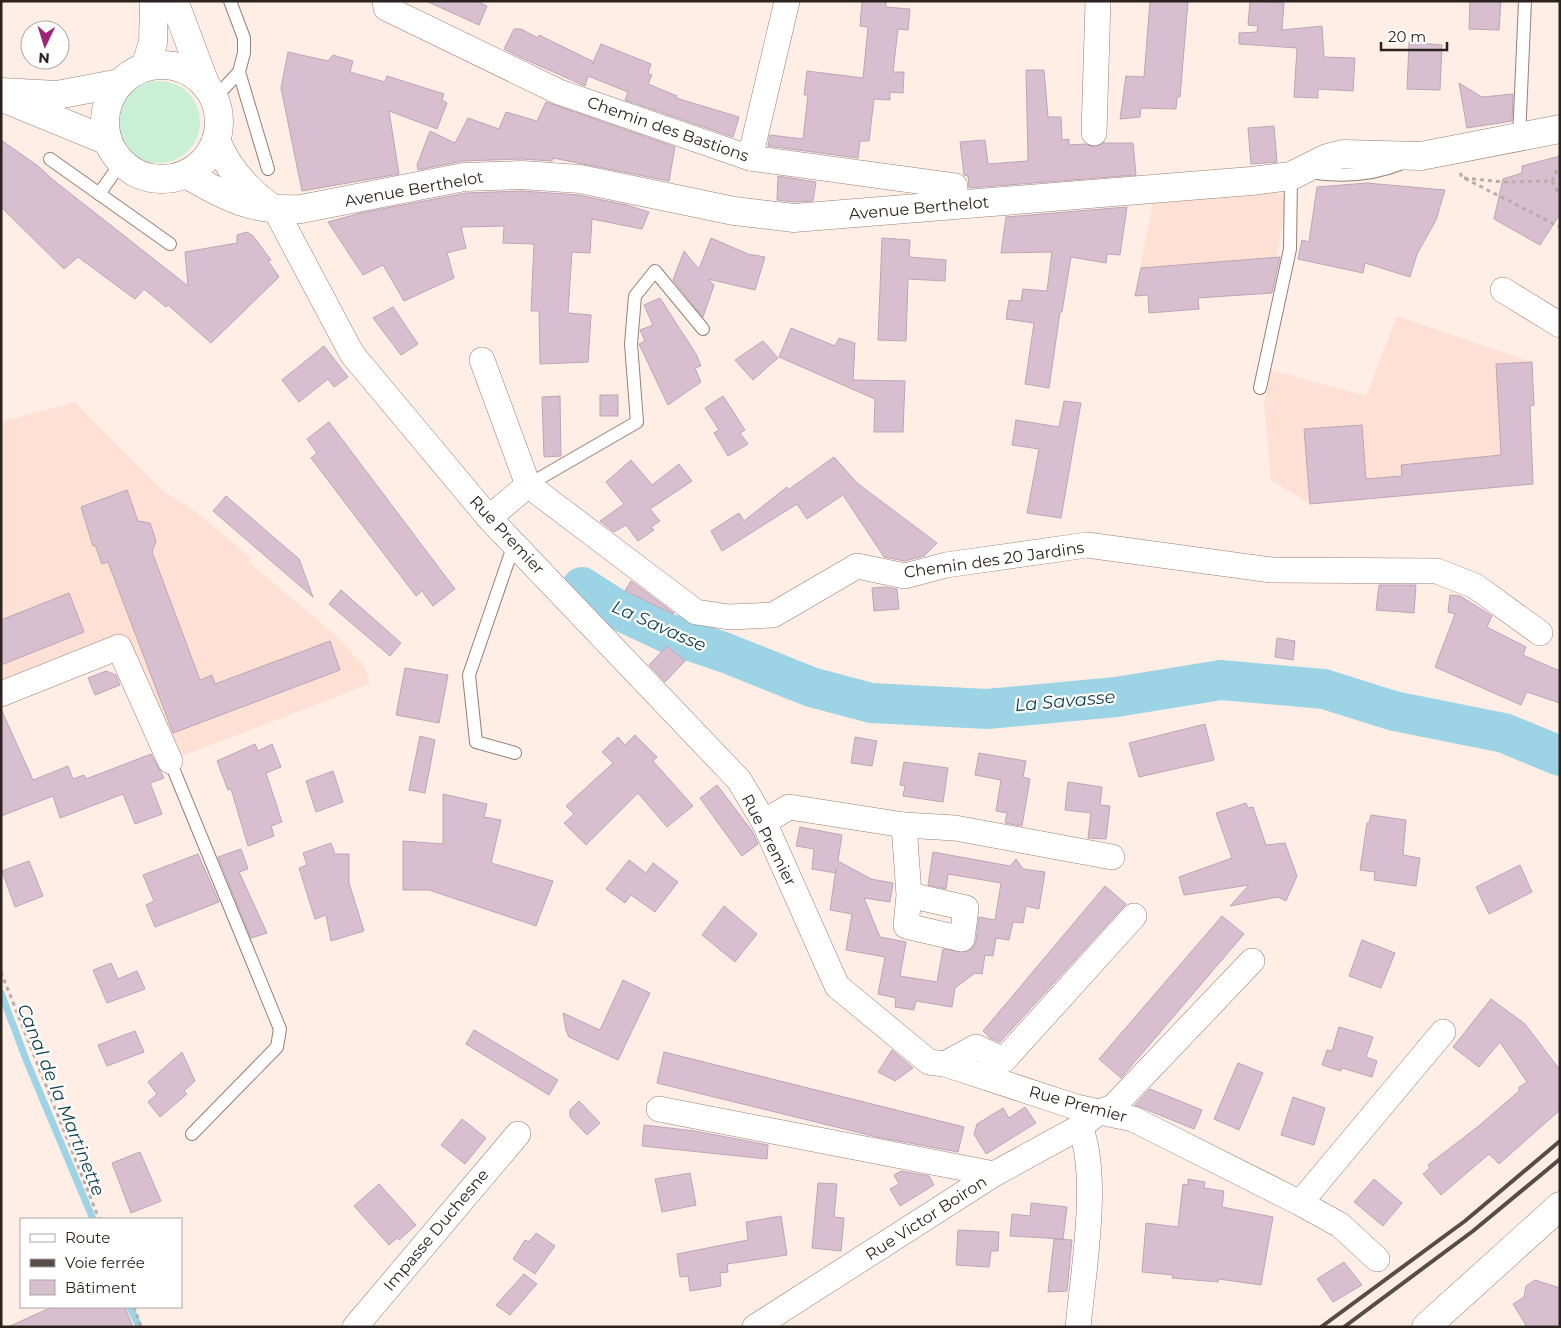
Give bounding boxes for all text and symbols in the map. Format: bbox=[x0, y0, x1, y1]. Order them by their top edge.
north arrow bbox=[20, 20, 70, 70]
scale bar bbox=[1381, 20, 1447, 52]
text: 20 m bbox=[1388, 27, 1426, 46]
text: N bbox=[38, 49, 50, 67]
street label: Chemin des Bastions bbox=[585, 92, 751, 166]
street label: Avenue Berthelot bbox=[343, 167, 485, 211]
street label: Avenue Berthelot bbox=[848, 192, 990, 224]
street label: Rue Premier bbox=[466, 492, 548, 578]
street label: Chemin des 20 Jardins bbox=[903, 538, 1086, 582]
water label: La Savasse bbox=[608, 595, 710, 657]
water label: La Savasse bbox=[1014, 686, 1116, 716]
street label: Rue Premier bbox=[738, 791, 800, 889]
water label: Canal de la Martinette bbox=[12, 1001, 110, 1199]
street label: Rue Premier bbox=[1027, 1082, 1129, 1126]
street label: Impasse Duchesne bbox=[380, 1165, 492, 1295]
street label: Rue Victor Boiron bbox=[862, 1172, 990, 1264]
legend bbox=[20, 1218, 182, 1308]
text: Route bbox=[65, 1228, 110, 1247]
text: Voie ferrée bbox=[65, 1253, 145, 1272]
text: Bâtiment bbox=[65, 1278, 137, 1297]

